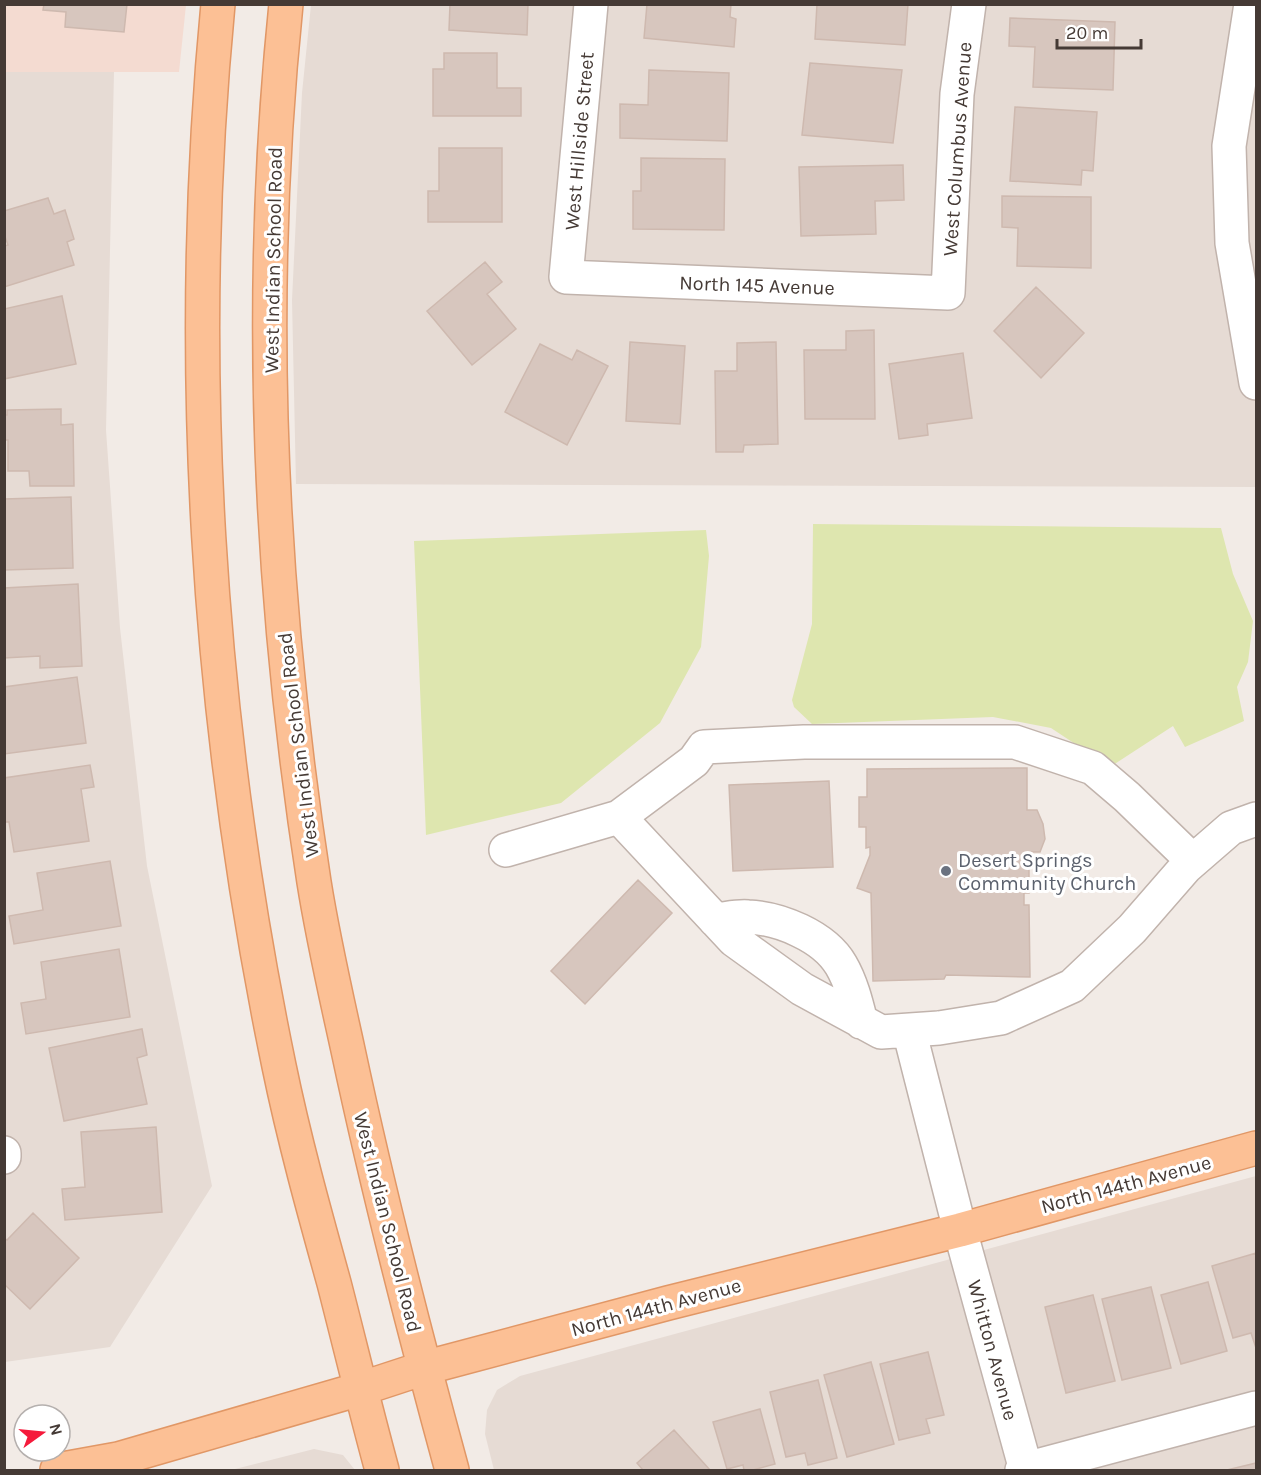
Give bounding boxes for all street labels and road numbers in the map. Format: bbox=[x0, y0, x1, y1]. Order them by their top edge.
street label: West Columbus Avenue bbox=[939, 41, 976, 257]
street label: West Hillside Street bbox=[560, 50, 599, 231]
street label: West Indian School Road bbox=[260, 147, 287, 373]
street label: North 145 Avenue bbox=[679, 271, 835, 300]
street label: West Indian School Road bbox=[273, 631, 324, 859]
street label: West Indian School Road bbox=[349, 1110, 426, 1335]
street label: North 144th Avenue bbox=[1038, 1151, 1214, 1218]
street label: North 144th Avenue bbox=[568, 1274, 744, 1341]
street label: Whitton Avenue bbox=[963, 1277, 1022, 1423]

